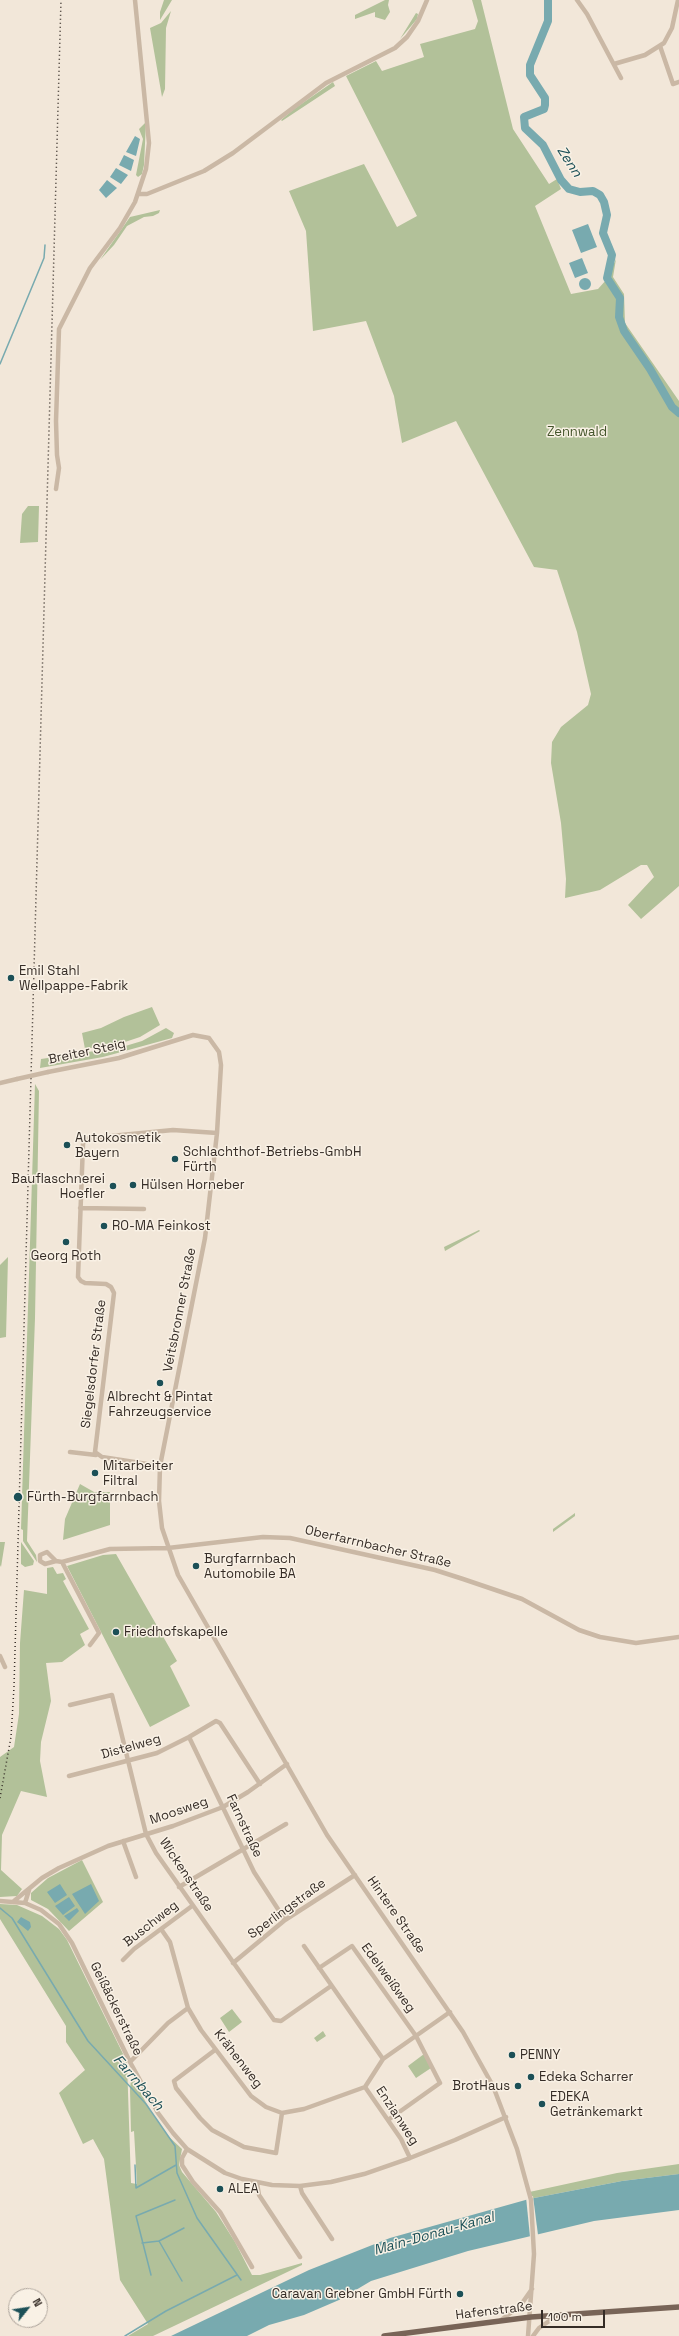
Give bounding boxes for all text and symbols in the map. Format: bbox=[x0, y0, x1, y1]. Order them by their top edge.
water label: Zenn bbox=[553, 143, 585, 181]
park label: Zennwald bbox=[547, 424, 607, 440]
place label: Emil Stahl Wellpappe-Fabrik bbox=[19, 963, 128, 994]
marker: Emil Stahl Wellpappe-Fabrik bbox=[6, 973, 16, 983]
street label: Breiter Steig bbox=[47, 1036, 127, 1068]
place label: Autokosmetik Bayern bbox=[75, 1130, 161, 1161]
marker: Autokosmetik Bayern bbox=[62, 1140, 72, 1150]
place label: Schlachthof-Betriebs-GmbH Fürth bbox=[183, 1144, 361, 1175]
marker: Schlachthof-Betriebs-GmbH Fürth bbox=[170, 1154, 180, 1164]
place label: Bauflaschnerei Hoefler bbox=[11, 1171, 105, 1202]
place label: Hülsen Horneber bbox=[141, 1177, 245, 1193]
marker: Hülsen Horneber bbox=[128, 1180, 138, 1190]
marker: Bauflaschnerei Hoefler bbox=[108, 1181, 118, 1191]
place label: RO-MA Feinkost bbox=[112, 1218, 211, 1234]
marker: RO-MA Feinkost bbox=[99, 1221, 109, 1231]
marker: Georg Roth bbox=[61, 1237, 71, 1247]
street label: Veitsbronner Straße bbox=[160, 1247, 200, 1373]
place label: Georg Roth bbox=[31, 1248, 101, 1264]
street label: Siegelsdorfer Straße bbox=[78, 1299, 110, 1429]
marker: Albrecht & Pintat Fahrzeugservice bbox=[155, 1378, 165, 1388]
place label: Albrecht & Pintat Fahrzeugservice bbox=[107, 1389, 213, 1420]
place label: Mitarbeiter Filtral bbox=[103, 1458, 173, 1489]
marker: Mitarbeiter Filtral bbox=[90, 1468, 100, 1478]
place label: Fürth-Burgfarrnbach bbox=[27, 1489, 159, 1505]
marker: Fürth-Burgfarrnbach bbox=[12, 1491, 24, 1503]
street label: Oberfarrnbacher Straße bbox=[303, 1523, 453, 1571]
place label: Burgfarrnbach Automobile BA bbox=[204, 1551, 296, 1582]
marker: Burgfarrnbach Automobile BA bbox=[191, 1561, 201, 1571]
place label: Friedhofskapelle bbox=[124, 1624, 228, 1640]
marker: Friedhofskapelle bbox=[111, 1627, 121, 1637]
street label: Distelweg bbox=[99, 1731, 163, 1763]
street label: Farnstraße bbox=[223, 1792, 265, 1860]
street label: Moosweg bbox=[148, 1794, 210, 1828]
street label: Wickenstraße bbox=[156, 1835, 216, 1915]
street label: Hintere Straße bbox=[364, 1873, 428, 1957]
street label: Sperlingstraße bbox=[245, 1876, 329, 1942]
street label: Buschweg bbox=[120, 1898, 182, 1950]
street label: Edelweißweg bbox=[358, 1940, 418, 2016]
street label: Geißäckerstraße bbox=[87, 1960, 145, 2058]
street label: Krähenweg bbox=[210, 2027, 266, 2091]
place label: PENNY bbox=[520, 2047, 560, 2063]
marker: PENNY bbox=[507, 2050, 517, 2060]
water label: Farrnbach bbox=[109, 2052, 167, 2114]
place label: Edeka Scharrer bbox=[539, 2069, 633, 2085]
marker: Edeka Scharrer bbox=[526, 2072, 536, 2082]
place label: BrotHaus bbox=[452, 2078, 510, 2094]
marker: BrotHaus bbox=[513, 2081, 523, 2091]
street label: Enzianweg bbox=[372, 2084, 422, 2148]
place label: EDEKA Getränkemarkt bbox=[550, 2089, 643, 2120]
marker: EDEKA Getränkemarkt bbox=[537, 2099, 547, 2109]
place label: ALEA bbox=[228, 2181, 259, 2197]
marker: ALEA bbox=[215, 2184, 225, 2194]
water label: Main-Donau-Kanal bbox=[372, 2209, 496, 2259]
place label: Caravan Grebner GmbH Fürth bbox=[272, 2286, 452, 2302]
north arrow bbox=[8, 2288, 48, 2328]
marker: Caravan Grebner GmbH Fürth bbox=[455, 2289, 465, 2299]
text: N bbox=[30, 2296, 45, 2309]
street label: Hafenstraße bbox=[455, 2299, 533, 2323]
scale bar bbox=[543, 2302, 607, 2328]
text: 100 m bbox=[548, 2309, 582, 2325]

